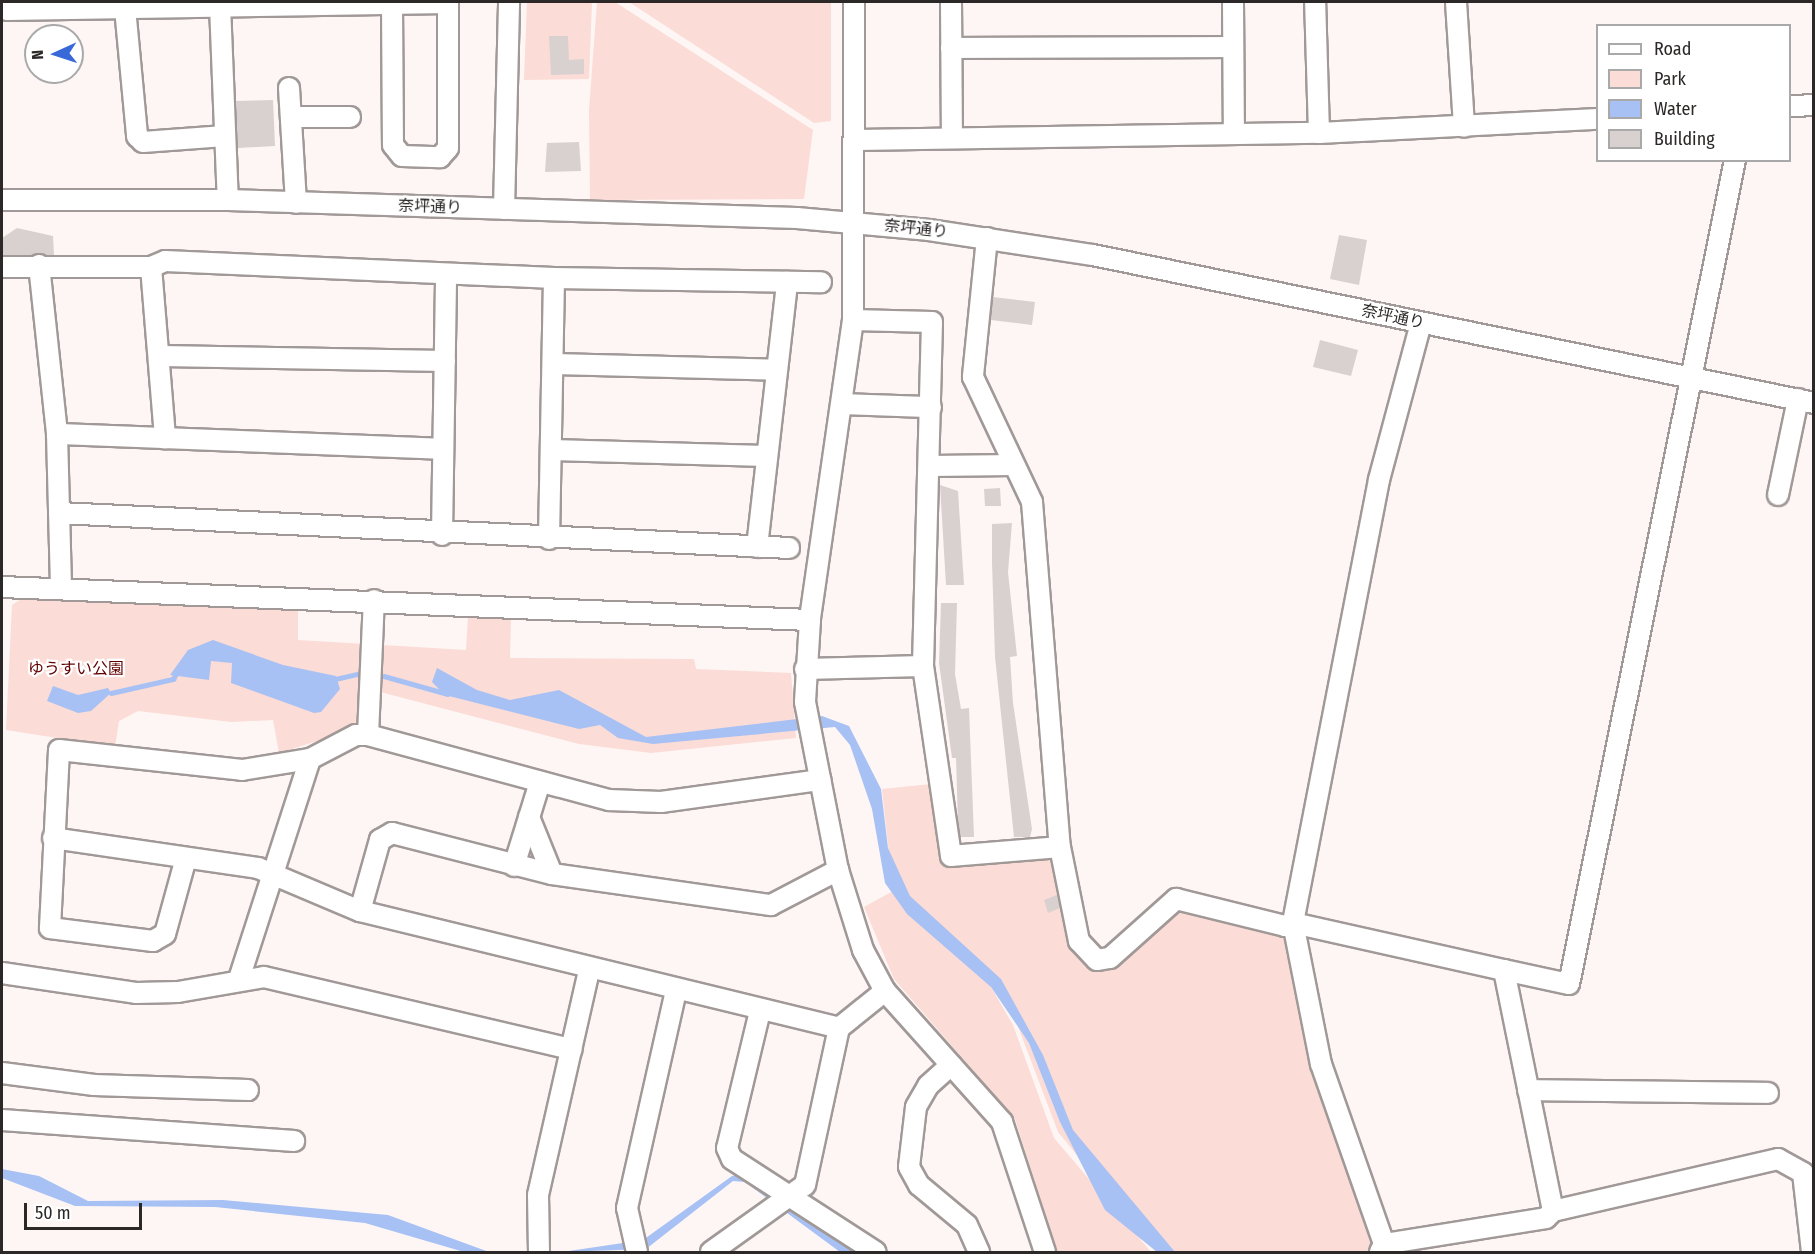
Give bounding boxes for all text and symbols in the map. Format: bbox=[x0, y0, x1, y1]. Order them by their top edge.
north arrow bbox=[24, 24, 84, 84]
legend bbox=[1596, 24, 1791, 162]
text: Road bbox=[1654, 38, 1691, 60]
text: N bbox=[28, 50, 47, 60]
text: Park bbox=[1654, 68, 1686, 90]
text: Water bbox=[1654, 98, 1697, 120]
text: Building bbox=[1654, 128, 1715, 150]
street label: 奈坪通り bbox=[398, 196, 462, 218]
street label: 奈坪通り bbox=[883, 216, 949, 242]
street label: 奈坪通り bbox=[1360, 301, 1426, 333]
park label: ゆうすい公園 bbox=[28, 659, 124, 679]
scale bar bbox=[27, 1191, 146, 1229]
text: 50 m bbox=[35, 1202, 71, 1224]

